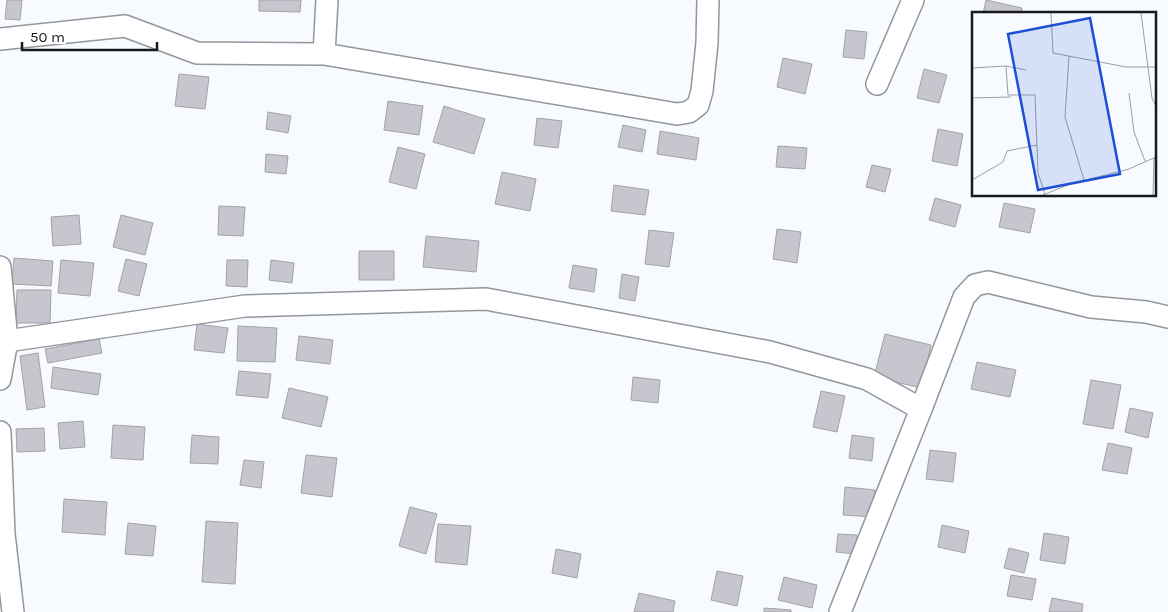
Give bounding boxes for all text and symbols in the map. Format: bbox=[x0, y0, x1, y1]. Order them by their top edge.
inset map bbox=[972, 12, 1156, 196]
scale bar bbox=[22, 20, 158, 52]
text: 50 m bbox=[30, 28, 65, 46]

